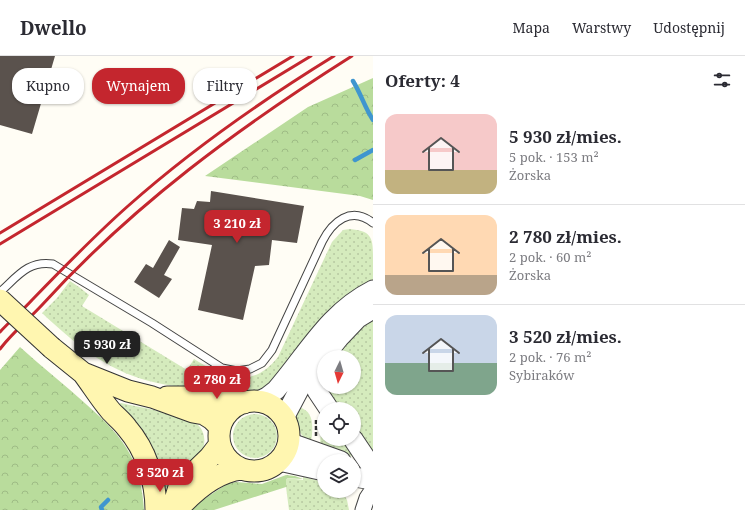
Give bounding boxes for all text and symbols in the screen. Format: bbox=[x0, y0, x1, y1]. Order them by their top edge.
text: Dwello bbox=[20, 15, 87, 41]
text: Mapa bbox=[512, 18, 550, 37]
text: Warstwy bbox=[572, 18, 631, 37]
text: Udostępnij bbox=[653, 18, 725, 37]
chip: Kupno bbox=[12, 68, 84, 104]
chip: Wynajem bbox=[92, 68, 185, 104]
chip: Filtry bbox=[193, 68, 257, 104]
text: Oferty: 4 bbox=[385, 69, 460, 92]
icon: filters bbox=[711, 69, 733, 91]
text: 5 930 zł/mies. bbox=[509, 125, 622, 148]
icon: home bbox=[417, 130, 465, 178]
text: 5 pok. · 153 m² bbox=[509, 148, 599, 166]
text: Żorska bbox=[509, 166, 551, 184]
pin: 3 210 zł bbox=[196, 210, 278, 244]
text: 3 210 zł bbox=[213, 214, 261, 232]
text: 2 780 zł/mies. bbox=[509, 225, 622, 248]
icon: home bbox=[417, 231, 465, 279]
text: 2 pok. · 60 m² bbox=[509, 248, 591, 266]
text: Żorska bbox=[509, 266, 551, 284]
text: 3 520 zł/mies. bbox=[509, 325, 622, 348]
pin: 5 930 zł bbox=[66, 331, 148, 365]
icon: home bbox=[417, 331, 465, 379]
text: 5 930 zł bbox=[83, 335, 131, 353]
text: 2 pok. · 76 m² bbox=[509, 348, 591, 366]
north arrow bbox=[317, 350, 361, 394]
map controls bbox=[317, 350, 361, 498]
pin: 2 780 zł bbox=[176, 366, 258, 400]
text: Sybiraków bbox=[509, 366, 575, 384]
text: 2 780 zł bbox=[193, 370, 241, 388]
button: locate bbox=[317, 402, 361, 446]
button: layers bbox=[317, 454, 361, 498]
pin: 3 520 zł bbox=[119, 459, 201, 493]
text: 3 520 zł bbox=[136, 463, 184, 481]

